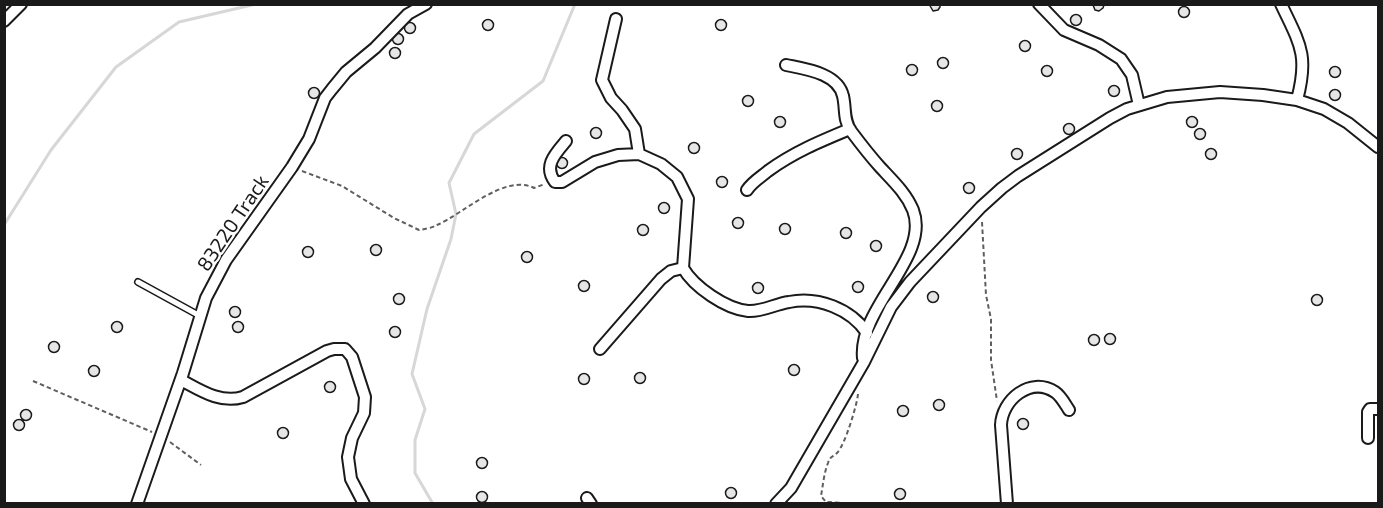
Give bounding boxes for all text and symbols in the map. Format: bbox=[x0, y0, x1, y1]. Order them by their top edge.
street label: 83220 Track bbox=[192, 170, 274, 276]

